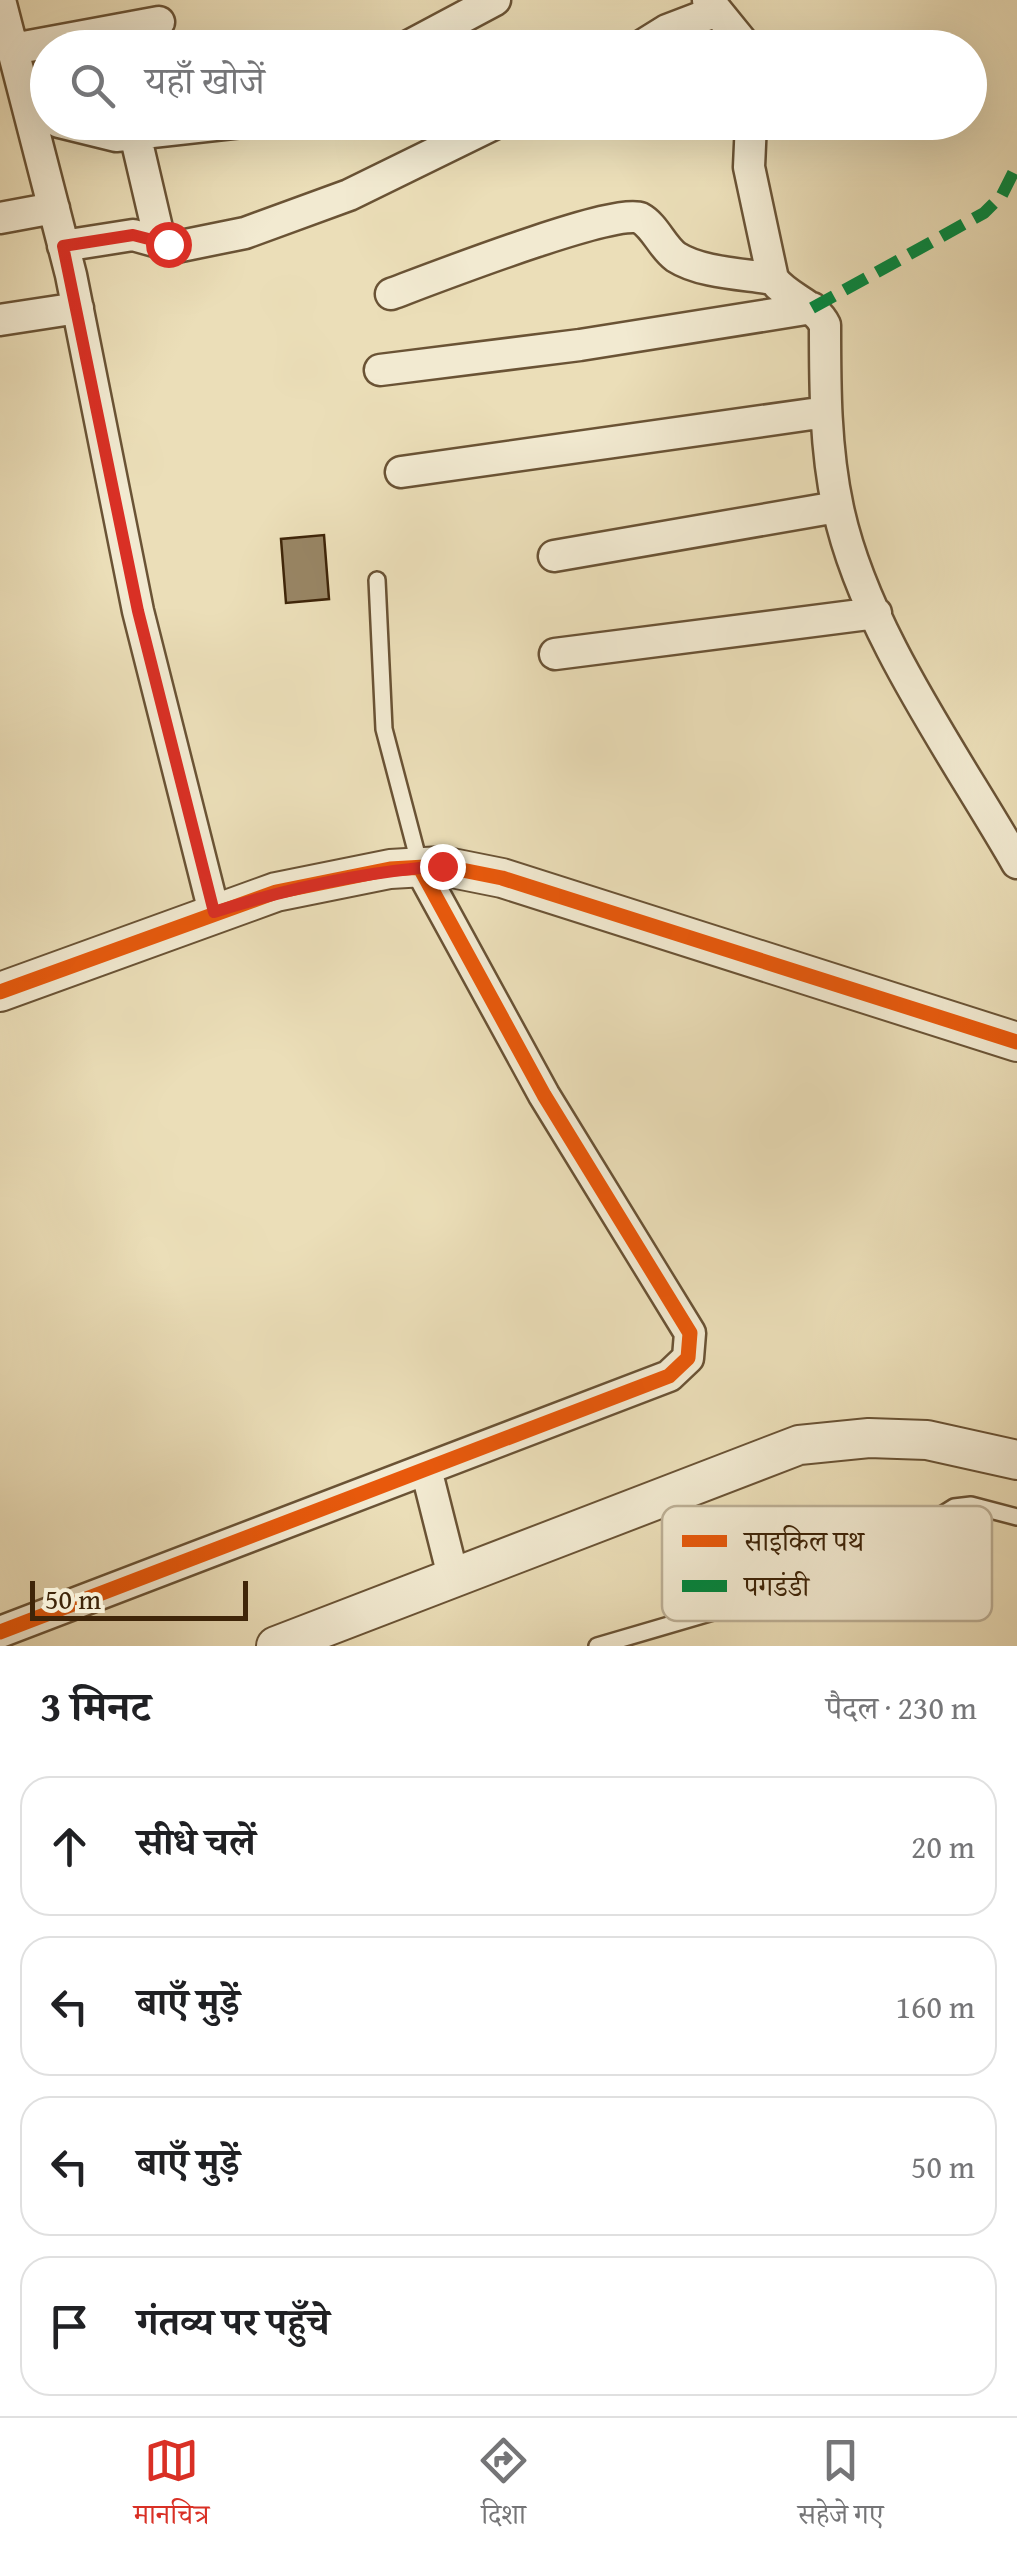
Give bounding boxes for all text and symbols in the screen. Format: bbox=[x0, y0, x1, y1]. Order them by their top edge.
search box bbox=[30, 30, 987, 140]
text: यहाँ खोजें bbox=[145, 52, 265, 108]
icon: search bbox=[65, 58, 120, 113]
route start bbox=[146, 222, 192, 268]
route end bbox=[420, 844, 466, 890]
legend bbox=[662, 1506, 992, 1621]
text: साइकिल पथ bbox=[742, 1520, 866, 1561]
text: पगडंडी bbox=[742, 1565, 811, 1606]
scale bar bbox=[30, 1576, 248, 1620]
text: 50 m bbox=[45, 1578, 101, 1619]
text: 3 मिनट bbox=[40, 1675, 151, 1736]
text: पैदल · 230 m bbox=[826, 1684, 977, 1731]
text: सीधे चलें bbox=[137, 1813, 256, 1869]
icon: ahead bbox=[42, 1819, 97, 1874]
text: 20 m bbox=[911, 1823, 975, 1870]
text: बाएँ मुड़ें bbox=[137, 1973, 240, 2029]
icon: left bbox=[42, 1979, 97, 2034]
text: 160 m bbox=[896, 1983, 975, 2030]
text: बाएँ मुड़ें bbox=[137, 2133, 240, 2189]
icon: left bbox=[42, 2139, 97, 2194]
text: 50 m bbox=[911, 2143, 975, 2190]
text: गंतव्य पर पहुँचे bbox=[137, 2293, 330, 2349]
icon: arrive bbox=[42, 2299, 97, 2354]
tab: मानचित्र bbox=[133, 2433, 209, 2542]
tab: दिशा bbox=[476, 2433, 531, 2542]
tab: सहेजे गए bbox=[798, 2433, 884, 2542]

